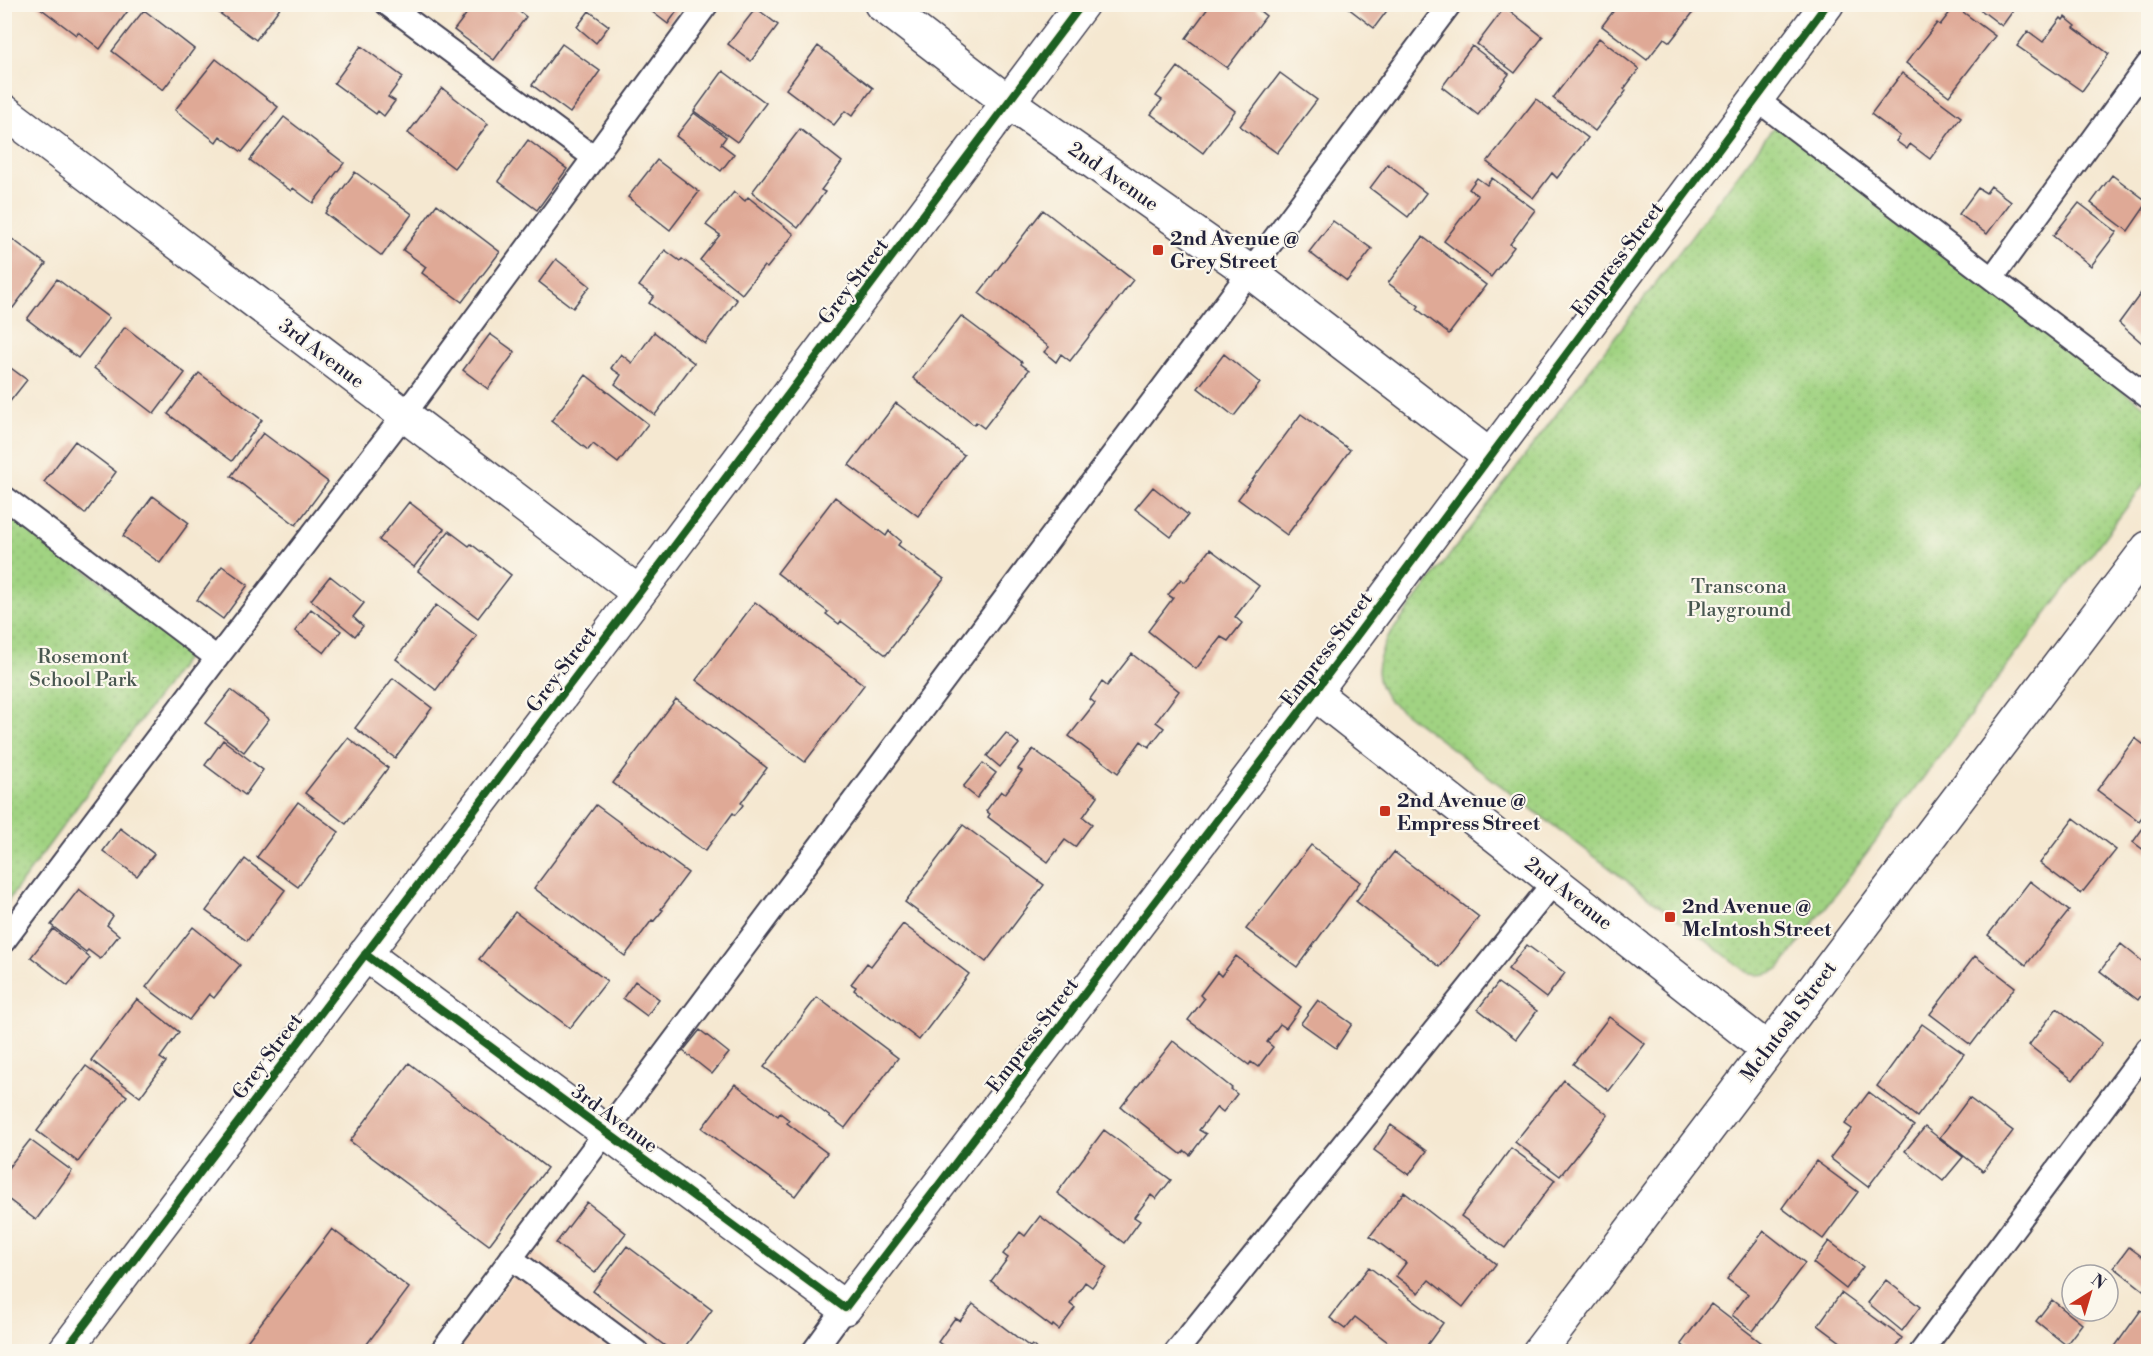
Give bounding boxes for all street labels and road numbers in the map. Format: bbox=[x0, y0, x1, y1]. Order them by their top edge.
street label: 2nd Avenue bbox=[1063, 137, 1163, 218]
street label: Empress Street bbox=[1567, 198, 1670, 322]
street label: Grey Street bbox=[814, 234, 895, 330]
street label: 3rd Avenue bbox=[273, 314, 369, 395]
street label: Empress Street bbox=[1276, 588, 1379, 712]
street label: Grey Street bbox=[522, 622, 603, 718]
street label: 2nd Avenue bbox=[1519, 852, 1617, 936]
street label: McIntosh Street bbox=[1736, 957, 1843, 1087]
street label: Empress Street bbox=[982, 974, 1085, 1098]
street label: Grey Street bbox=[228, 1009, 309, 1105]
street label: 3rd Avenue bbox=[566, 1079, 662, 1159]

